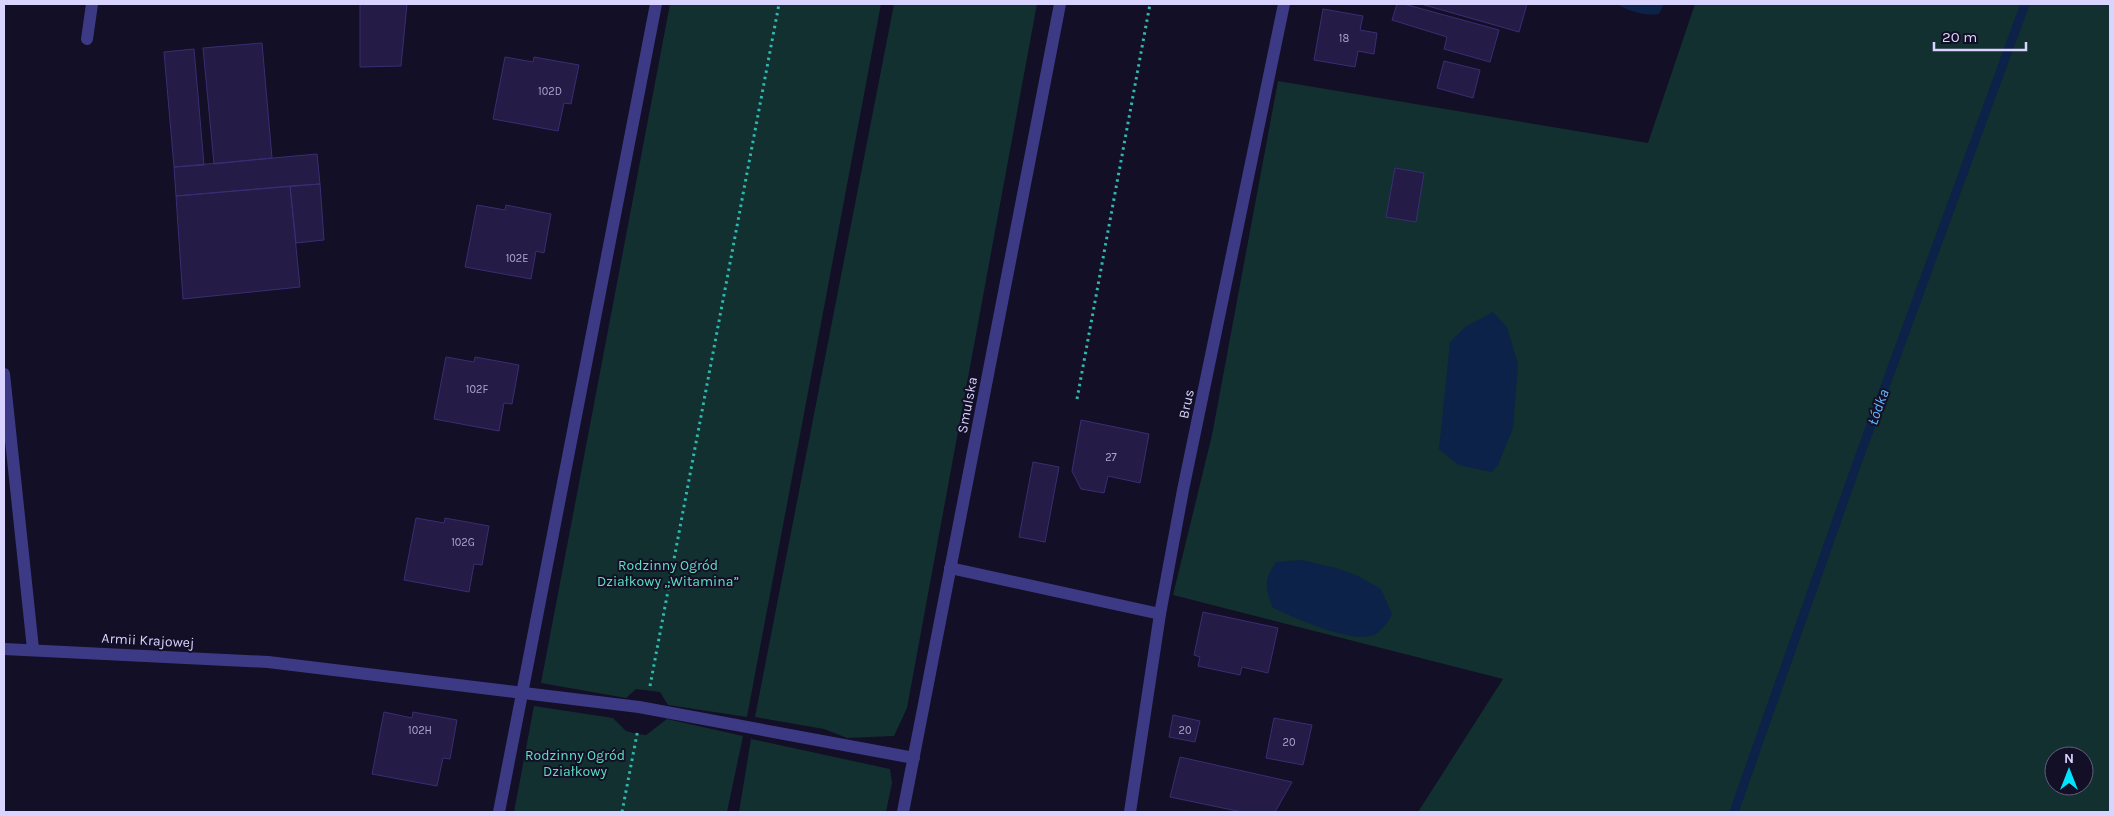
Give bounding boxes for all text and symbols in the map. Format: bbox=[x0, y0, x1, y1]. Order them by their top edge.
scale bar bbox=[1934, 20, 2026, 52]
text: 20 m bbox=[1942, 28, 1977, 46]
house number: 18 bbox=[1339, 32, 1349, 45]
house number: 102D bbox=[538, 85, 562, 98]
house number: 102E bbox=[506, 252, 528, 265]
street label: Smulska bbox=[954, 376, 981, 435]
house number: 102F bbox=[466, 383, 488, 396]
water label: Łódka bbox=[1863, 387, 1893, 427]
street label: Brus bbox=[1175, 388, 1198, 420]
house number: 27 bbox=[1105, 451, 1117, 464]
house number: 102G bbox=[451, 536, 475, 549]
park label: Rodzinny Ogród Działkowy „Witamina” bbox=[597, 557, 739, 590]
street label: Armii Krajowej bbox=[101, 630, 195, 651]
house number: 102H bbox=[408, 724, 432, 737]
house number: 20 bbox=[1179, 724, 1191, 737]
house number: 20 bbox=[1283, 736, 1295, 749]
north arrow bbox=[2044, 746, 2094, 796]
park label: Rodzinny Ogród Działkowy bbox=[525, 747, 625, 780]
text: N bbox=[2064, 750, 2074, 767]

